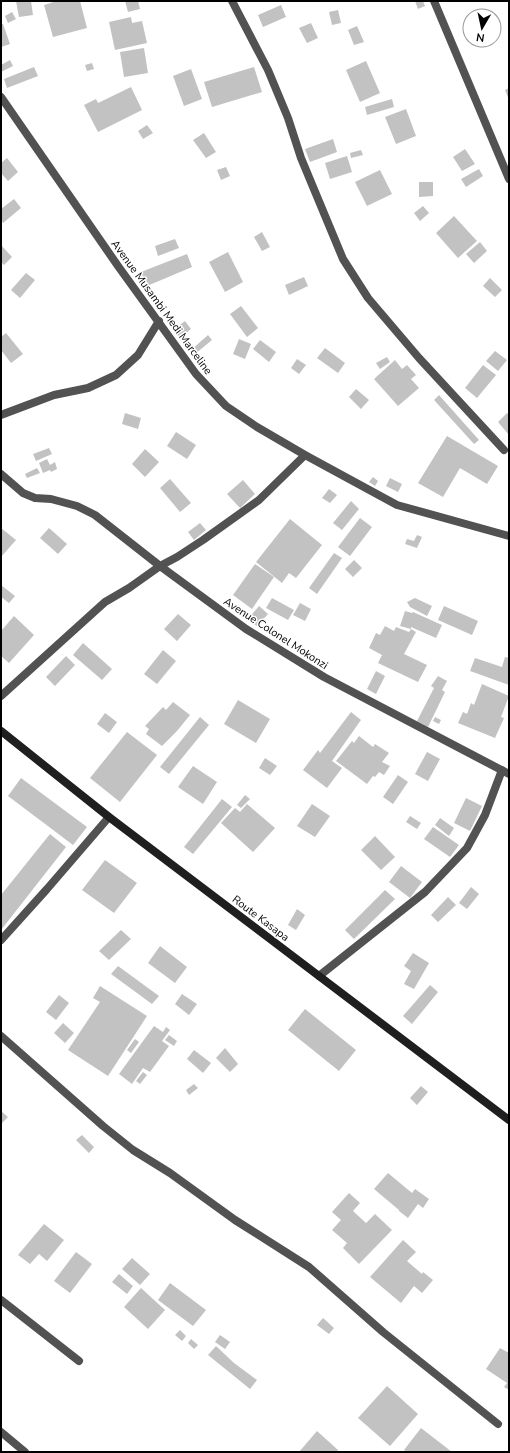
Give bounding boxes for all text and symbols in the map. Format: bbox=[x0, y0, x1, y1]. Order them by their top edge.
north arrow bbox=[462, 8, 502, 48]
text: N bbox=[475, 29, 486, 45]
street label: Avenue Musambi Medi Marceline bbox=[108, 237, 216, 378]
street label: Avenue Colonel Mokonzi bbox=[221, 594, 331, 673]
street label: Route Kasapa bbox=[229, 892, 293, 945]

